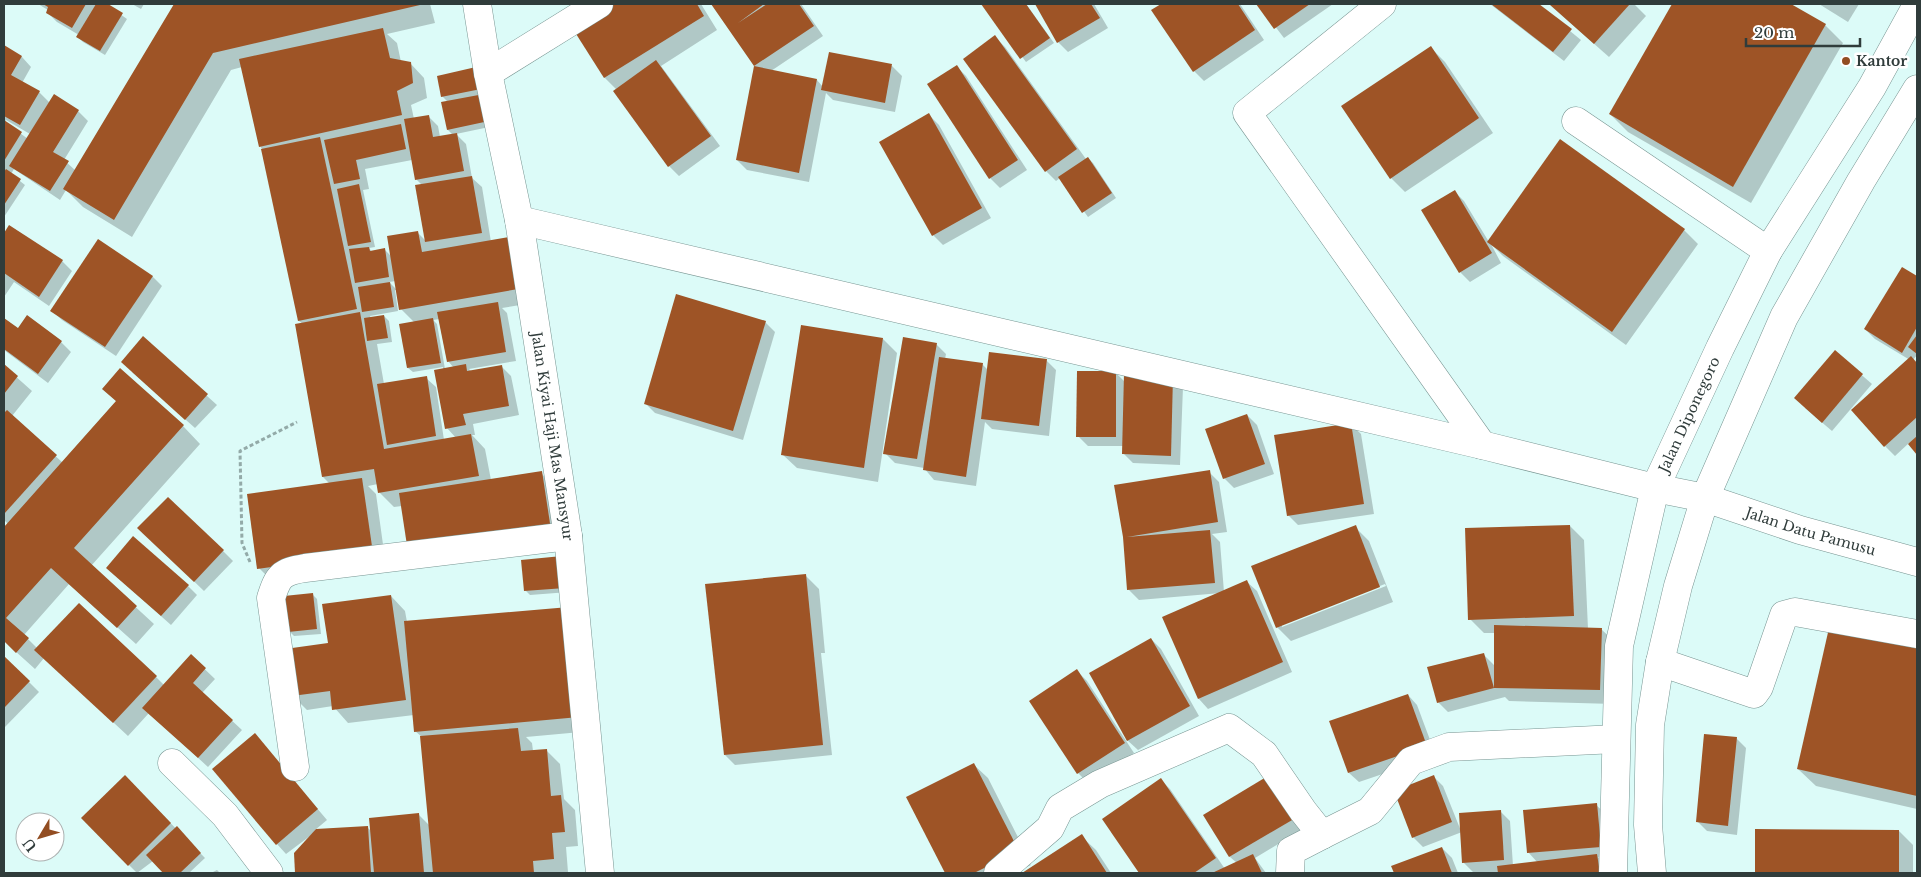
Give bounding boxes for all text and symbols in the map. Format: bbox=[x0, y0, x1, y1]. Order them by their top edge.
scale bar bbox=[1746, 15, 1860, 47]
text: 20 m bbox=[1754, 23, 1794, 42]
place label: Kantor bbox=[1856, 52, 1907, 70]
marker: Kantor bbox=[1840, 55, 1852, 67]
street label: Jalan Kiyai Haji Mas Mansyur bbox=[527, 329, 577, 542]
street label: Jalan Diponegoro bbox=[1654, 354, 1724, 477]
street label: Jalan Datu Pamusu bbox=[1741, 503, 1878, 559]
north arrow bbox=[15, 812, 65, 862]
text: U bbox=[18, 834, 41, 855]

